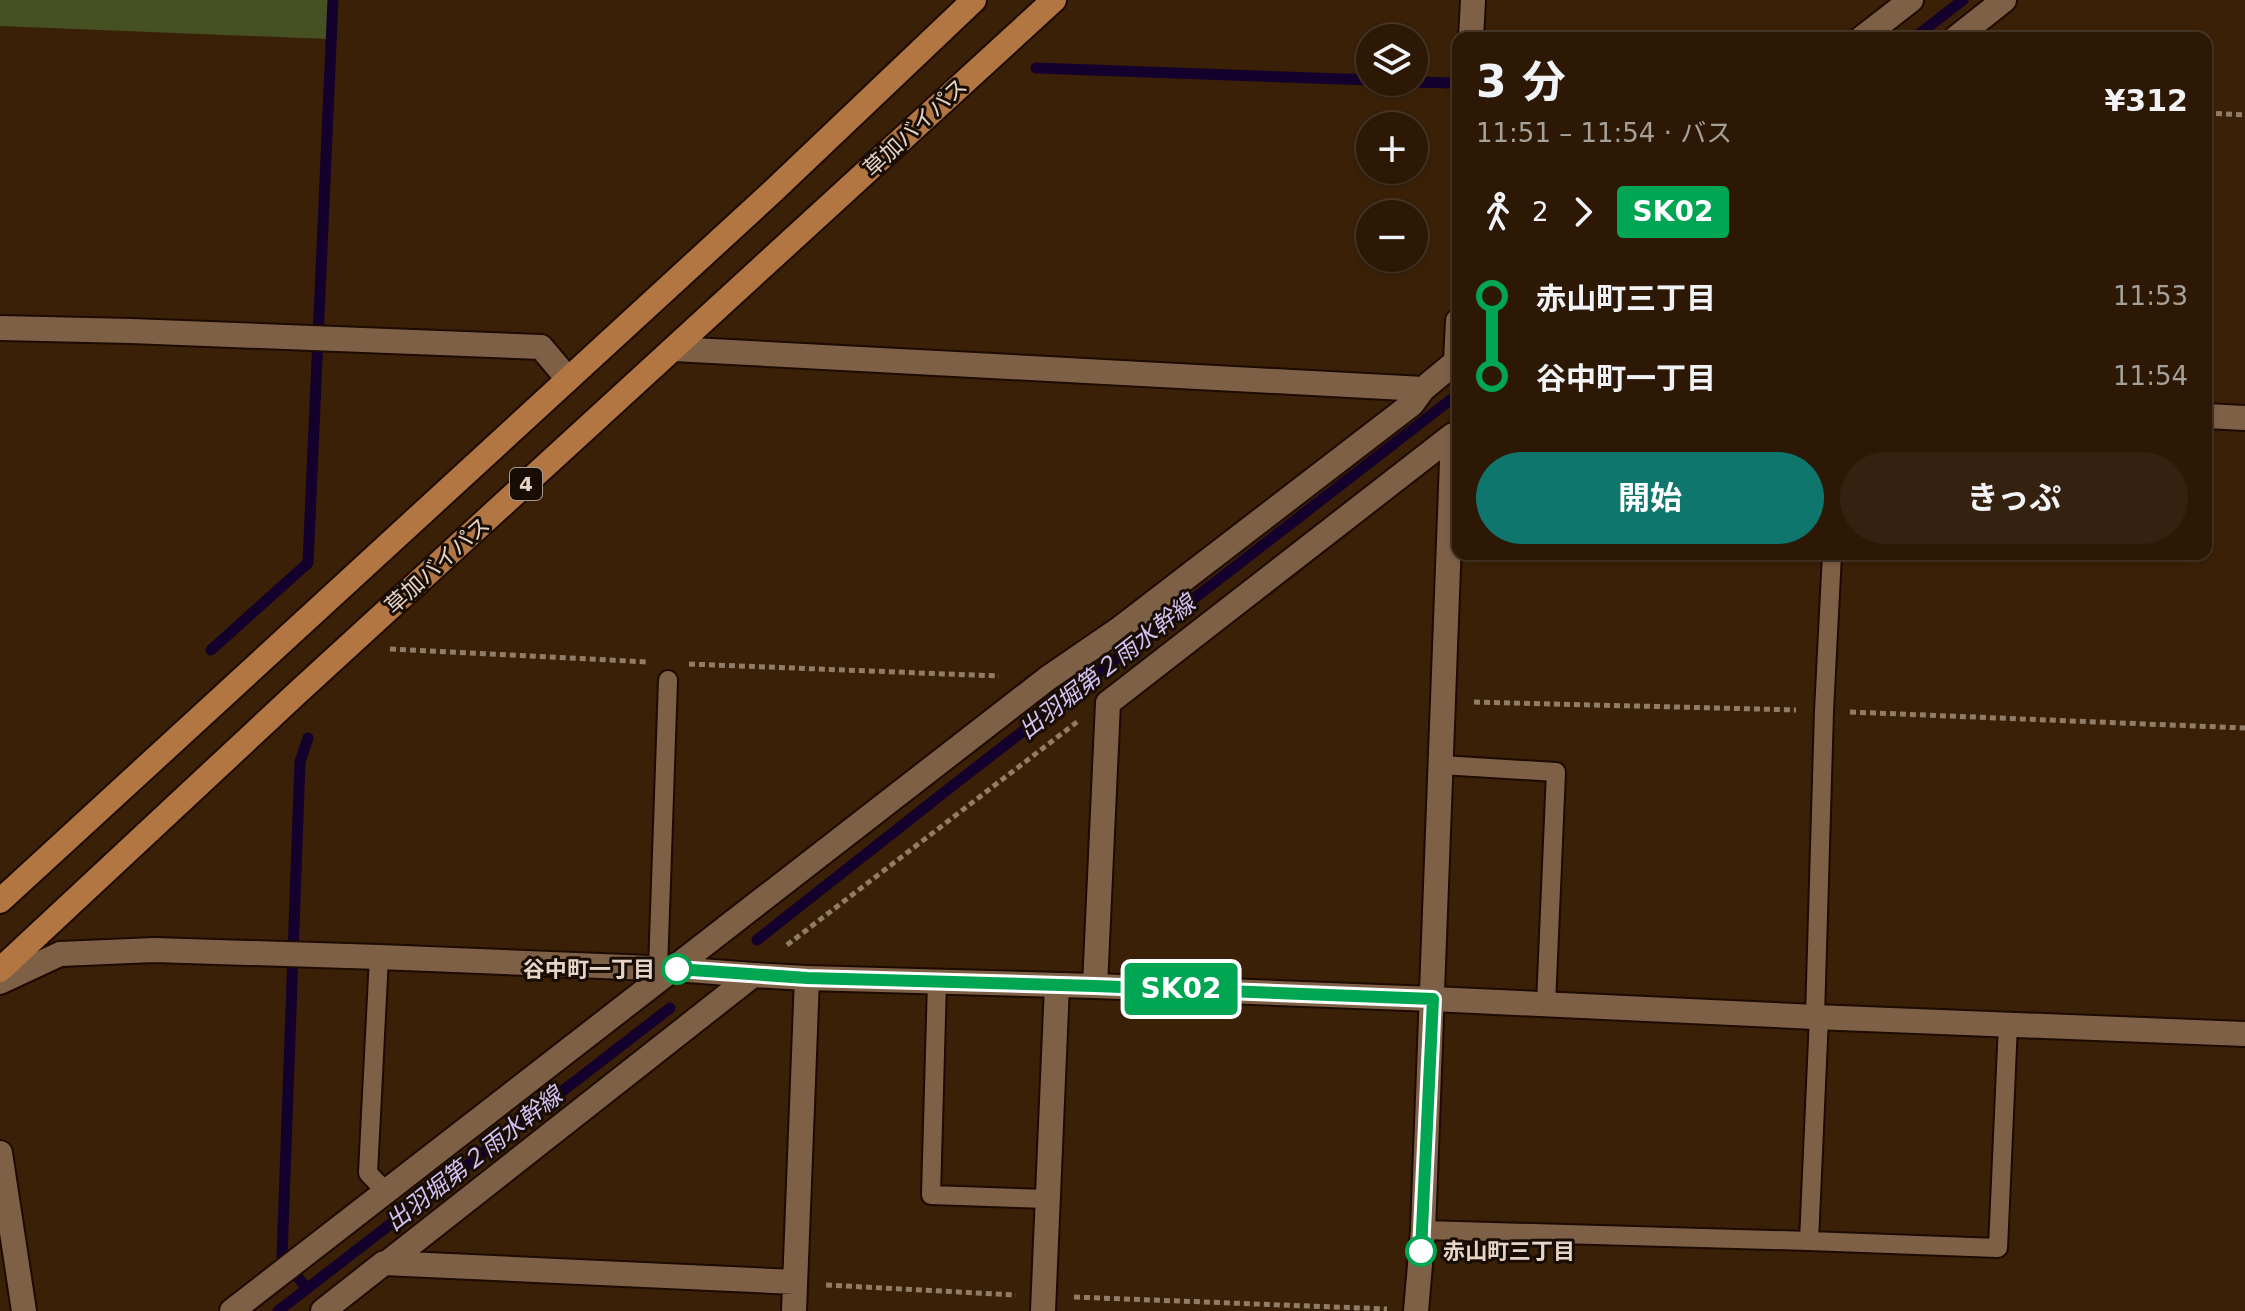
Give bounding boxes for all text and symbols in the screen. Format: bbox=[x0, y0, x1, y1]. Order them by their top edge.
map controls bbox=[1356, 24, 1428, 272]
button: layers bbox=[1356, 24, 1428, 96]
text: 3 分 bbox=[1476, 56, 1566, 107]
street label: 草加バイパス bbox=[859, 73, 972, 181]
text: ¥312 bbox=[2105, 83, 2188, 118]
button: + bbox=[1356, 112, 1428, 184]
text: 11:51 – 11:54 · バス bbox=[1476, 118, 1732, 148]
icon: walk bbox=[1476, 190, 1520, 234]
icon: forward bbox=[1561, 190, 1605, 234]
text: SK02 bbox=[1633, 195, 1713, 228]
text: 2 bbox=[1532, 197, 1549, 227]
button: − bbox=[1356, 200, 1428, 272]
text: 赤山町三丁目 bbox=[1536, 281, 1716, 316]
text: 11:53 bbox=[2113, 281, 2188, 311]
text: 谷中町一丁目 bbox=[1536, 361, 1716, 396]
text: 11:54 bbox=[2113, 361, 2188, 391]
button: 開始 bbox=[1476, 452, 1824, 544]
button: きっぷ bbox=[1840, 452, 2188, 544]
road number: 4 bbox=[510, 468, 542, 500]
street label: 草加バイパス bbox=[380, 512, 495, 619]
water label: 出羽堀第２雨水幹線 bbox=[1013, 588, 1203, 745]
marker: 谷中町一丁目 bbox=[662, 954, 692, 984]
place label: 谷中町一丁目 bbox=[523, 957, 655, 982]
line badge: SK02 bbox=[1125, 963, 1237, 1015]
text: SK02 bbox=[1141, 972, 1221, 1005]
water label: 出羽堀第２雨水幹線 bbox=[380, 1080, 570, 1237]
marker: 赤山町三丁目 bbox=[1406, 1236, 1436, 1266]
place label: 赤山町三丁目 bbox=[1443, 1239, 1575, 1264]

